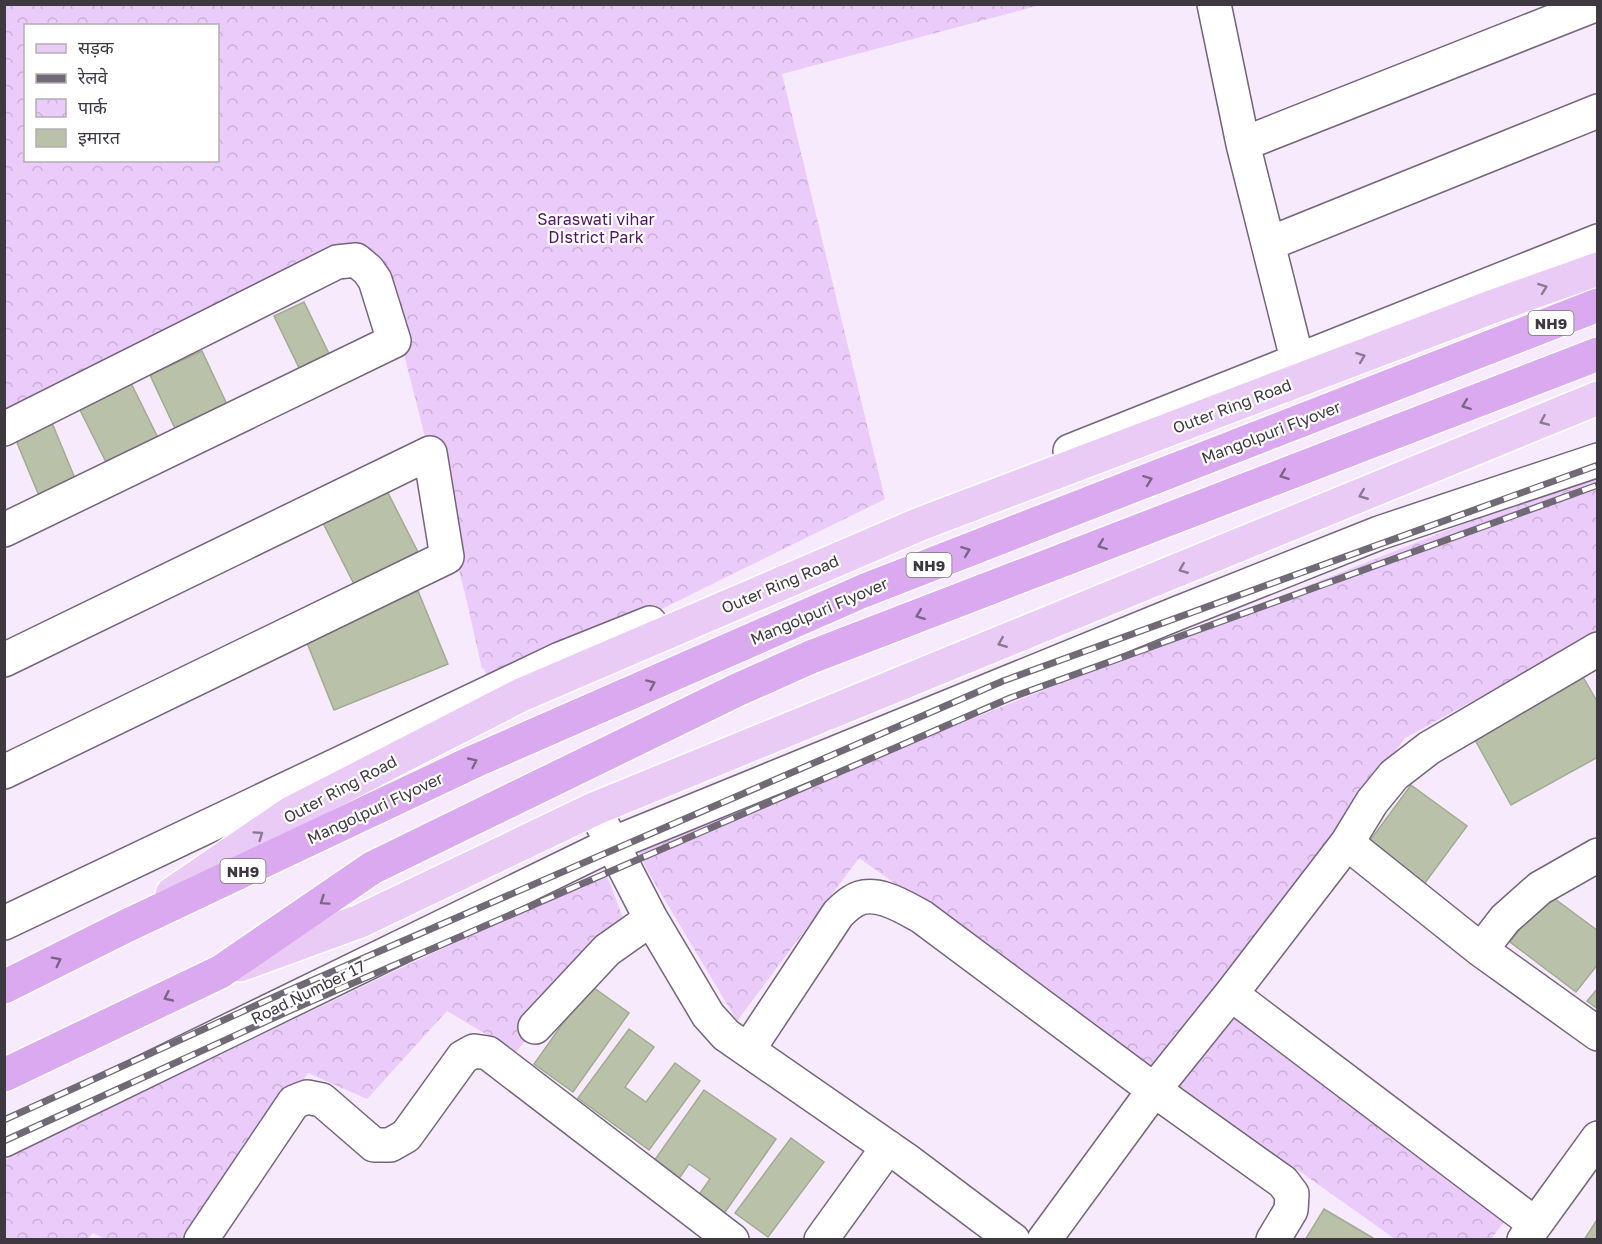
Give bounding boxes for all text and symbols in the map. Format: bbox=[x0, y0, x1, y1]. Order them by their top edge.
legend bbox=[24, 24, 219, 162]
text: सड़क bbox=[78, 36, 115, 58]
text: रेलवे bbox=[77, 66, 109, 88]
text: पार्क bbox=[78, 96, 108, 118]
text: इमारत bbox=[78, 126, 121, 148]
park label: Saraswati vihar DIstrict Park bbox=[537, 209, 655, 247]
one-way arrow bbox=[1537, 283, 1548, 296]
road number: NH9 bbox=[1528, 311, 1574, 335]
one-way arrow bbox=[1355, 351, 1366, 364]
street label: Outer Ring Road bbox=[1170, 374, 1294, 438]
street label: Mangolpuri Flyover bbox=[1198, 396, 1344, 468]
one-way arrow bbox=[1461, 398, 1472, 410]
one-way arrow bbox=[1539, 414, 1550, 426]
one-way arrow bbox=[1279, 468, 1290, 480]
one-way arrow bbox=[1141, 475, 1152, 487]
one-way arrow bbox=[1359, 488, 1370, 500]
one-way arrow bbox=[1097, 538, 1108, 550]
one-way arrow bbox=[960, 545, 971, 558]
street label: Outer Ring Road bbox=[718, 550, 842, 618]
road number: NH9 bbox=[906, 553, 952, 577]
one-way arrow bbox=[1178, 562, 1189, 574]
street label: Mangolpuri Flyover bbox=[747, 573, 891, 649]
one-way arrow bbox=[915, 608, 926, 620]
one-way arrow bbox=[998, 636, 1009, 648]
one-way arrow bbox=[645, 679, 656, 691]
street label: Outer Ring Road bbox=[280, 751, 400, 827]
one-way arrow bbox=[466, 758, 477, 770]
street label: Mangolpuri Flyover bbox=[304, 768, 446, 848]
one-way arrow bbox=[252, 831, 263, 842]
road number: NH9 bbox=[220, 859, 266, 883]
one-way arrow bbox=[320, 894, 331, 905]
street label: Road Number 17 bbox=[248, 956, 368, 1028]
one-way arrow bbox=[50, 957, 61, 968]
one-way arrow bbox=[163, 990, 174, 1002]

